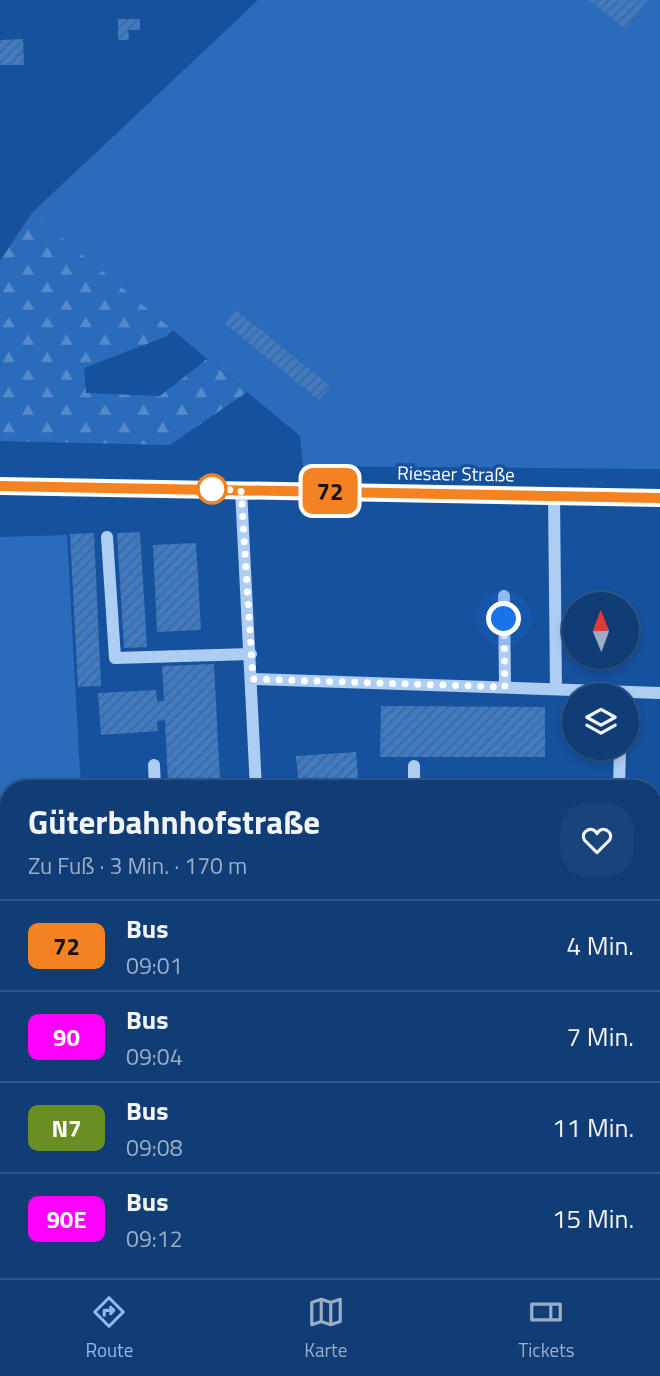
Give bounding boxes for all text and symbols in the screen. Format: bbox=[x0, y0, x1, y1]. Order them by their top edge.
street label: Riesaer Straße bbox=[397, 457, 515, 489]
line badge: 72 bbox=[298, 468, 362, 514]
text: 72 bbox=[317, 473, 343, 509]
unlabelled marker bbox=[197, 474, 227, 504]
north arrow bbox=[562, 592, 639, 668]
map controls bbox=[562, 592, 639, 760]
your location bbox=[486, 601, 521, 636]
button: layers bbox=[562, 683, 639, 760]
text: Güterbahnhofstraße bbox=[28, 797, 320, 847]
button: heart bbox=[560, 803, 634, 877]
text: Zu Fuß · 3 Min. · 170 m bbox=[28, 848, 247, 883]
text: Bus bbox=[126, 909, 168, 948]
text: 4 Min. bbox=[567, 926, 634, 965]
text: 72 bbox=[53, 928, 80, 964]
text: 09:01 bbox=[126, 948, 183, 983]
text: Bus bbox=[126, 1000, 168, 1039]
text: 7 Min. bbox=[567, 1017, 634, 1056]
text: 90 bbox=[53, 1019, 80, 1055]
text: 09:04 bbox=[126, 1039, 183, 1074]
text: Bus bbox=[126, 1091, 168, 1130]
text: 11 Min. bbox=[552, 1108, 634, 1147]
text: N7 bbox=[51, 1110, 82, 1146]
text: 09:08 bbox=[126, 1130, 183, 1165]
text: Bus bbox=[126, 1182, 168, 1221]
text: 15 Min. bbox=[552, 1199, 634, 1238]
text: 90E bbox=[46, 1201, 87, 1237]
text: 09:12 bbox=[126, 1221, 183, 1256]
tab: Route bbox=[85, 1293, 133, 1364]
tab: Karte bbox=[304, 1293, 347, 1364]
tab: Tickets bbox=[518, 1293, 575, 1364]

